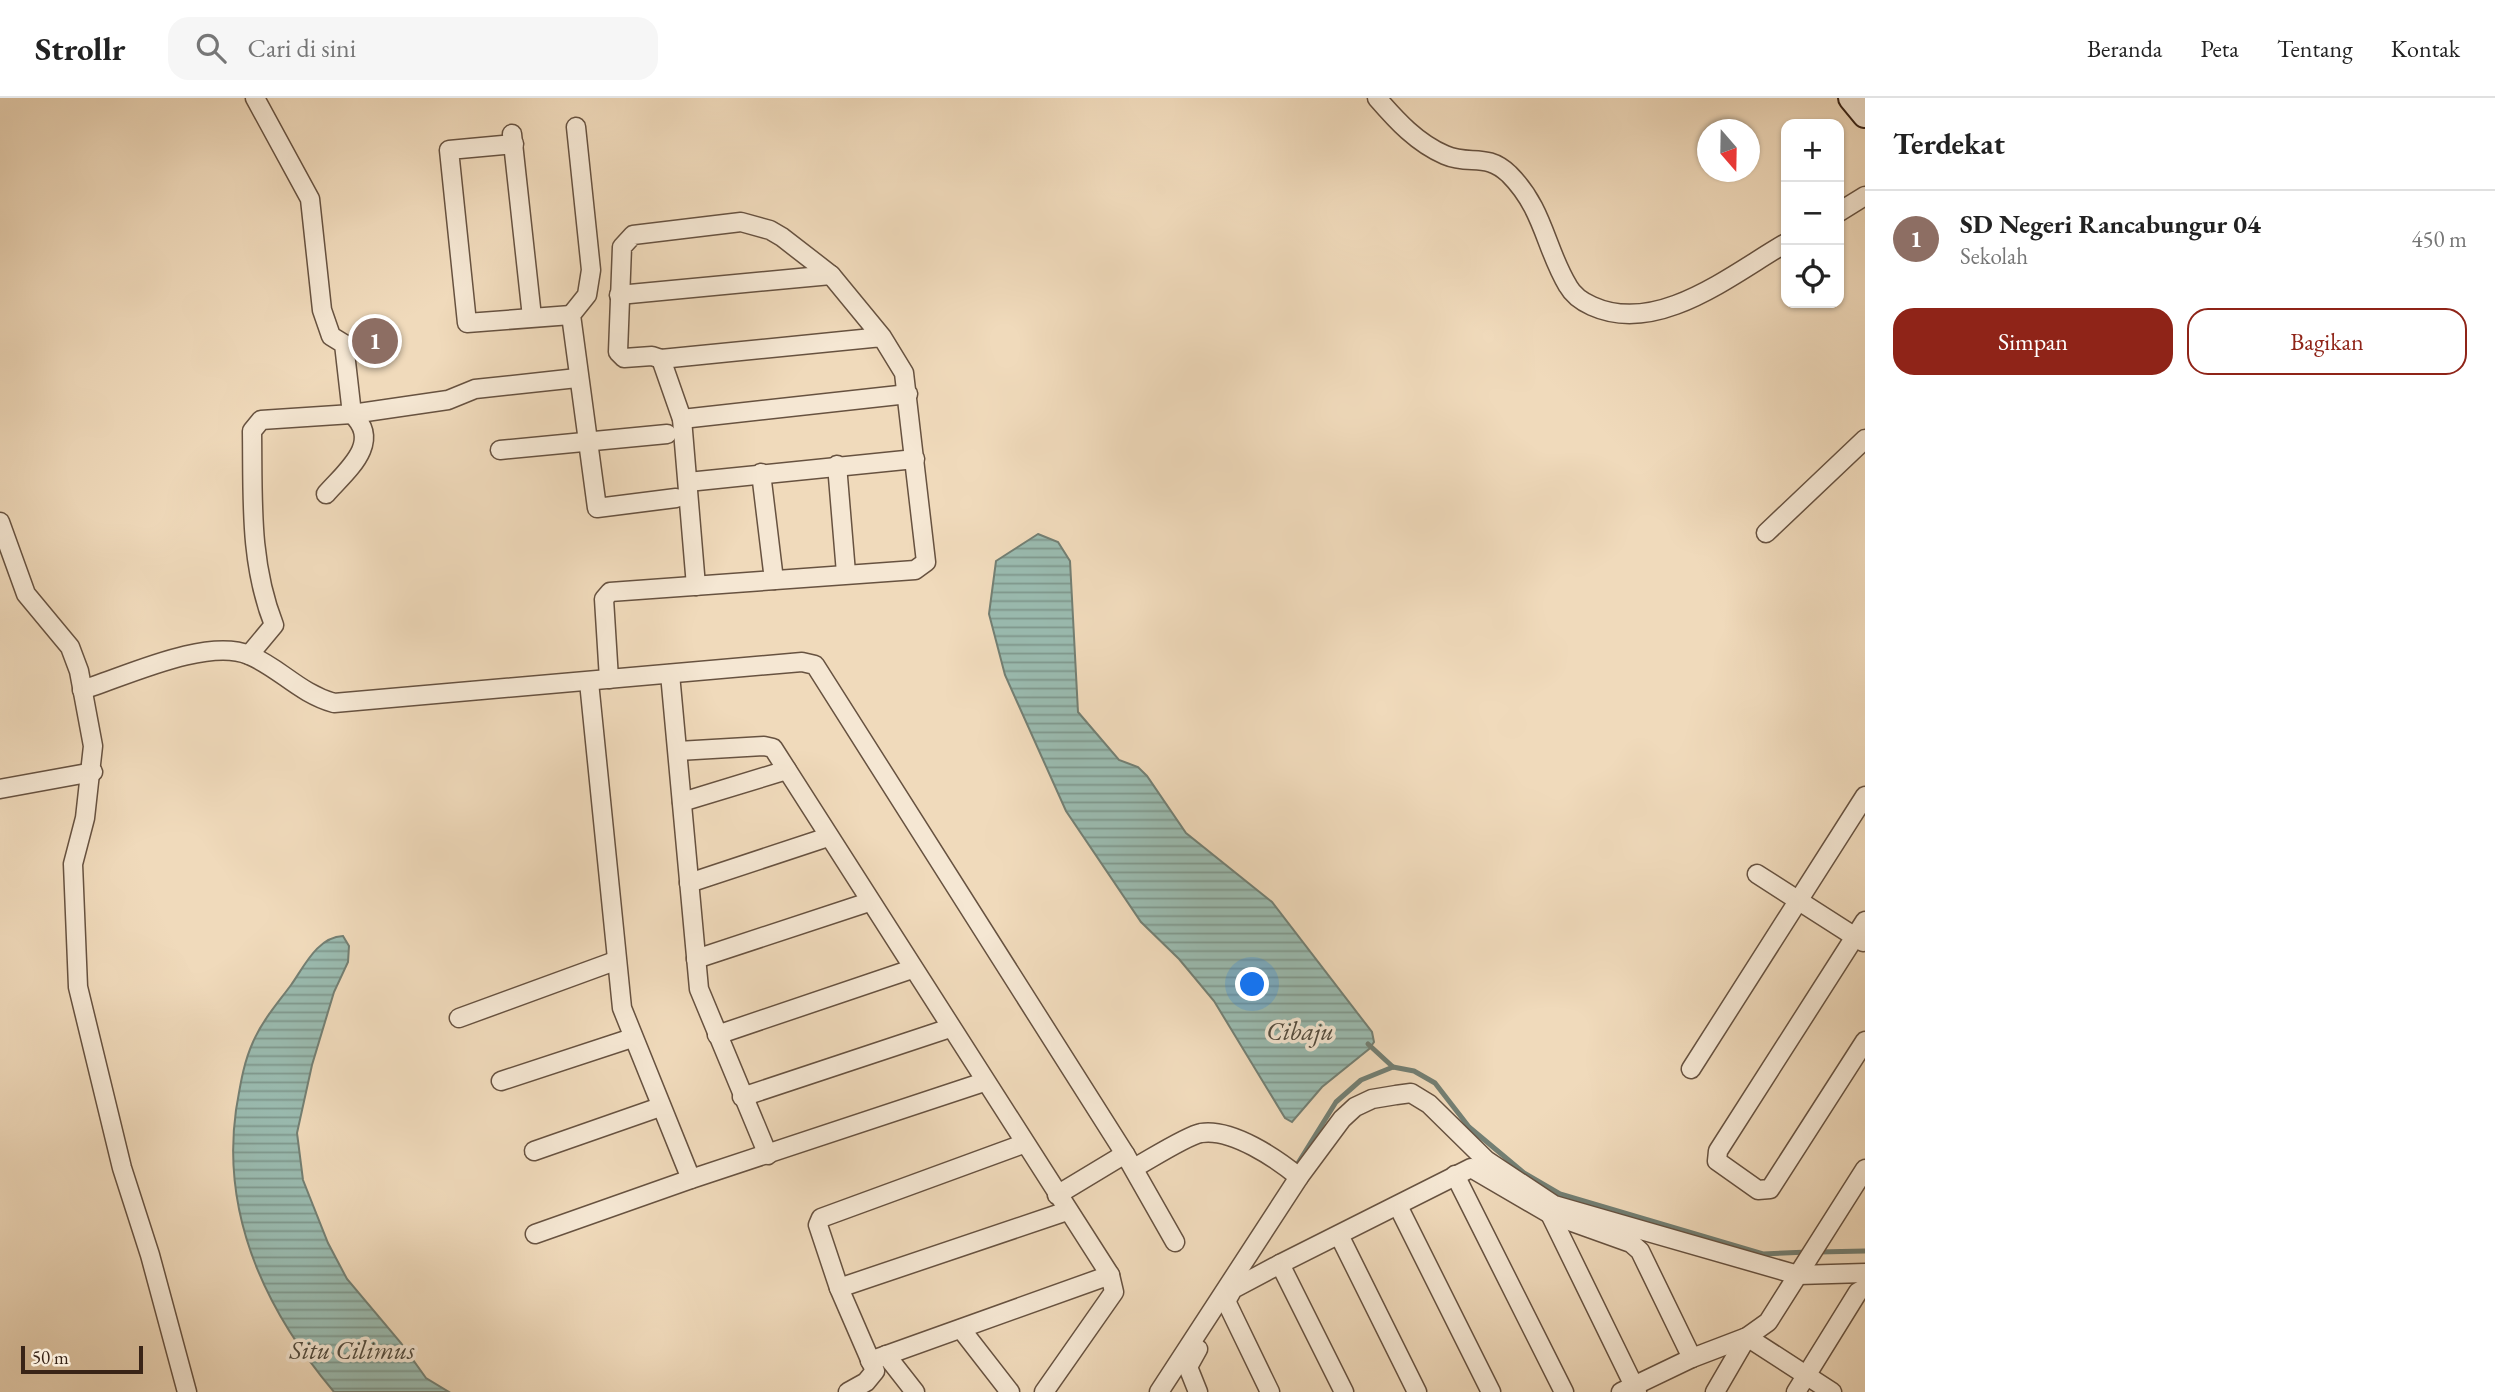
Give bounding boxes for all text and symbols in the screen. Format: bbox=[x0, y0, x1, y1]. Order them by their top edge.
search box bbox=[168, 17, 658, 80]
text: Strollr bbox=[35, 27, 126, 70]
icon: search bbox=[192, 29, 230, 67]
text: Cari di sini bbox=[248, 31, 356, 65]
text: Beranda bbox=[2087, 33, 2162, 64]
text: Peta bbox=[2200, 33, 2239, 64]
text: Tentang bbox=[2277, 33, 2353, 64]
text: Kontak bbox=[2391, 33, 2460, 64]
north arrow bbox=[1697, 119, 1760, 182]
map controls bbox=[1781, 119, 1844, 308]
button: + bbox=[1781, 119, 1844, 182]
text: Terdekat bbox=[1893, 124, 2005, 163]
button: − bbox=[1781, 182, 1844, 245]
text: SD Negeri Rancabungur 04 bbox=[1960, 207, 2261, 241]
text: 1 bbox=[1910, 224, 1922, 254]
text: 450 m bbox=[2411, 224, 2467, 254]
text: Sekolah bbox=[1960, 241, 2028, 271]
button: locate bbox=[1781, 245, 1844, 308]
button: Simpan bbox=[1893, 308, 2173, 375]
button: Bagikan bbox=[2187, 308, 2467, 375]
pin: 1 bbox=[352, 315, 398, 367]
your location bbox=[1235, 967, 1269, 1001]
water label: Cibaju bbox=[1266, 1014, 1334, 1048]
water label: Situ Cilimus bbox=[289, 1333, 415, 1367]
scale bar bbox=[21, 1343, 144, 1375]
text: 50 m bbox=[32, 1345, 69, 1370]

